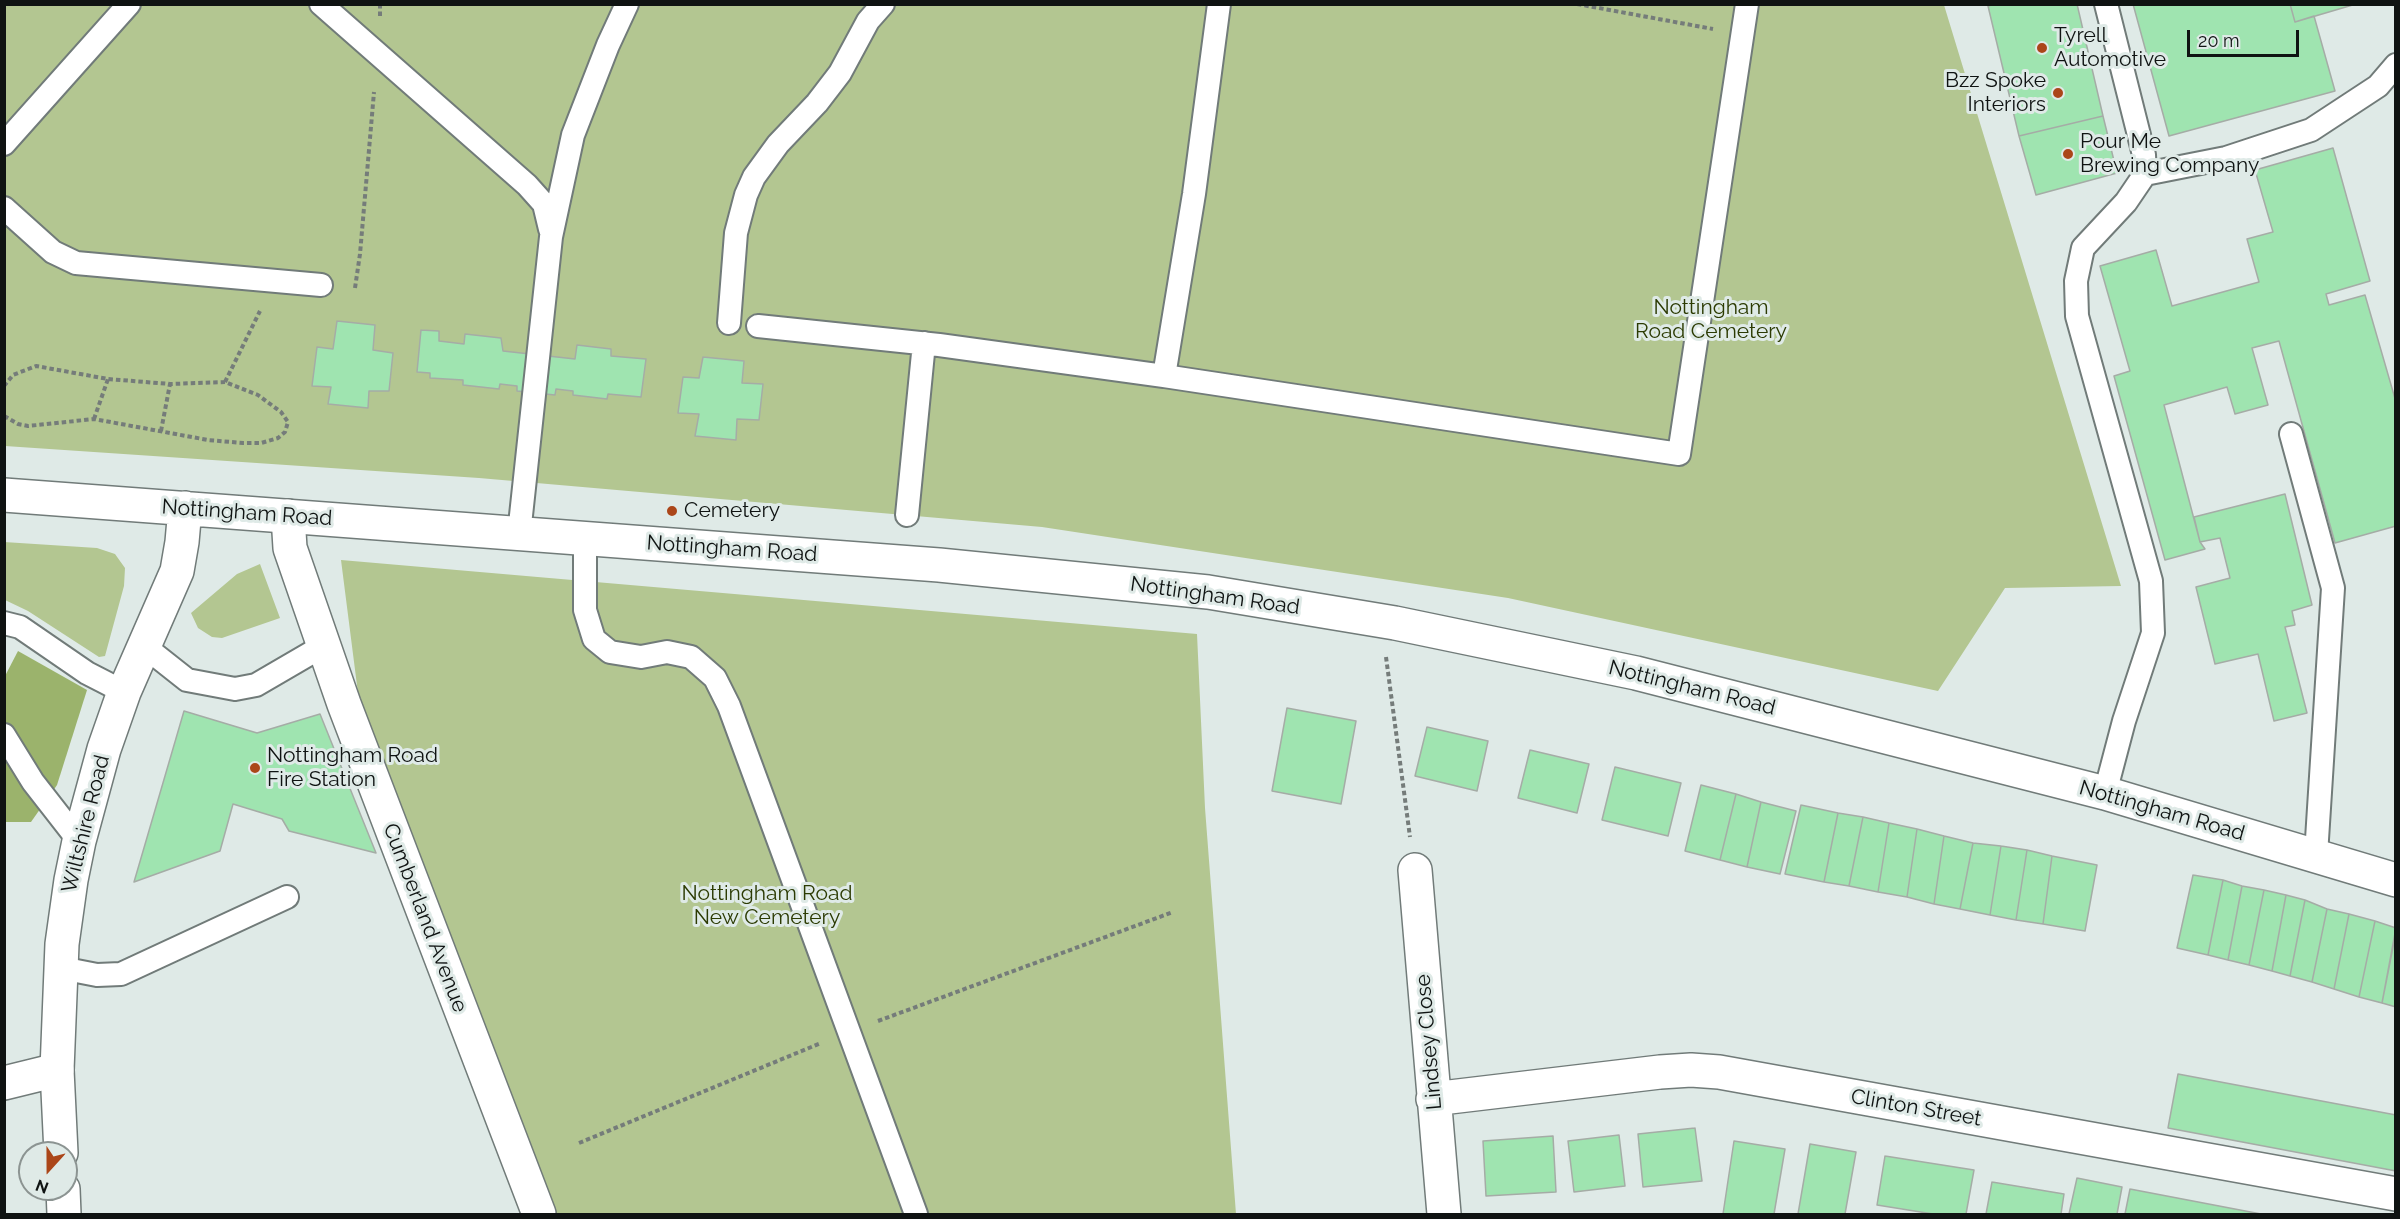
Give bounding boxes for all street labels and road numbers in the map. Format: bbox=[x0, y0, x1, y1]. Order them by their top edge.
street label: Nottingham Road bbox=[161, 494, 333, 532]
street label: Nottingham Road bbox=[646, 530, 818, 568]
street label: Nottingham Road bbox=[1129, 572, 1301, 620]
street label: Nottingham Road bbox=[1606, 655, 1778, 721]
street label: Wiltshire Road bbox=[57, 752, 115, 896]
street label: Nottingham Road bbox=[2076, 775, 2248, 847]
street label: Cumberland Avenue bbox=[377, 820, 473, 1016]
street label: Lindsey Close bbox=[1411, 973, 1447, 1111]
street label: Clinton Street bbox=[1849, 1084, 1983, 1132]

